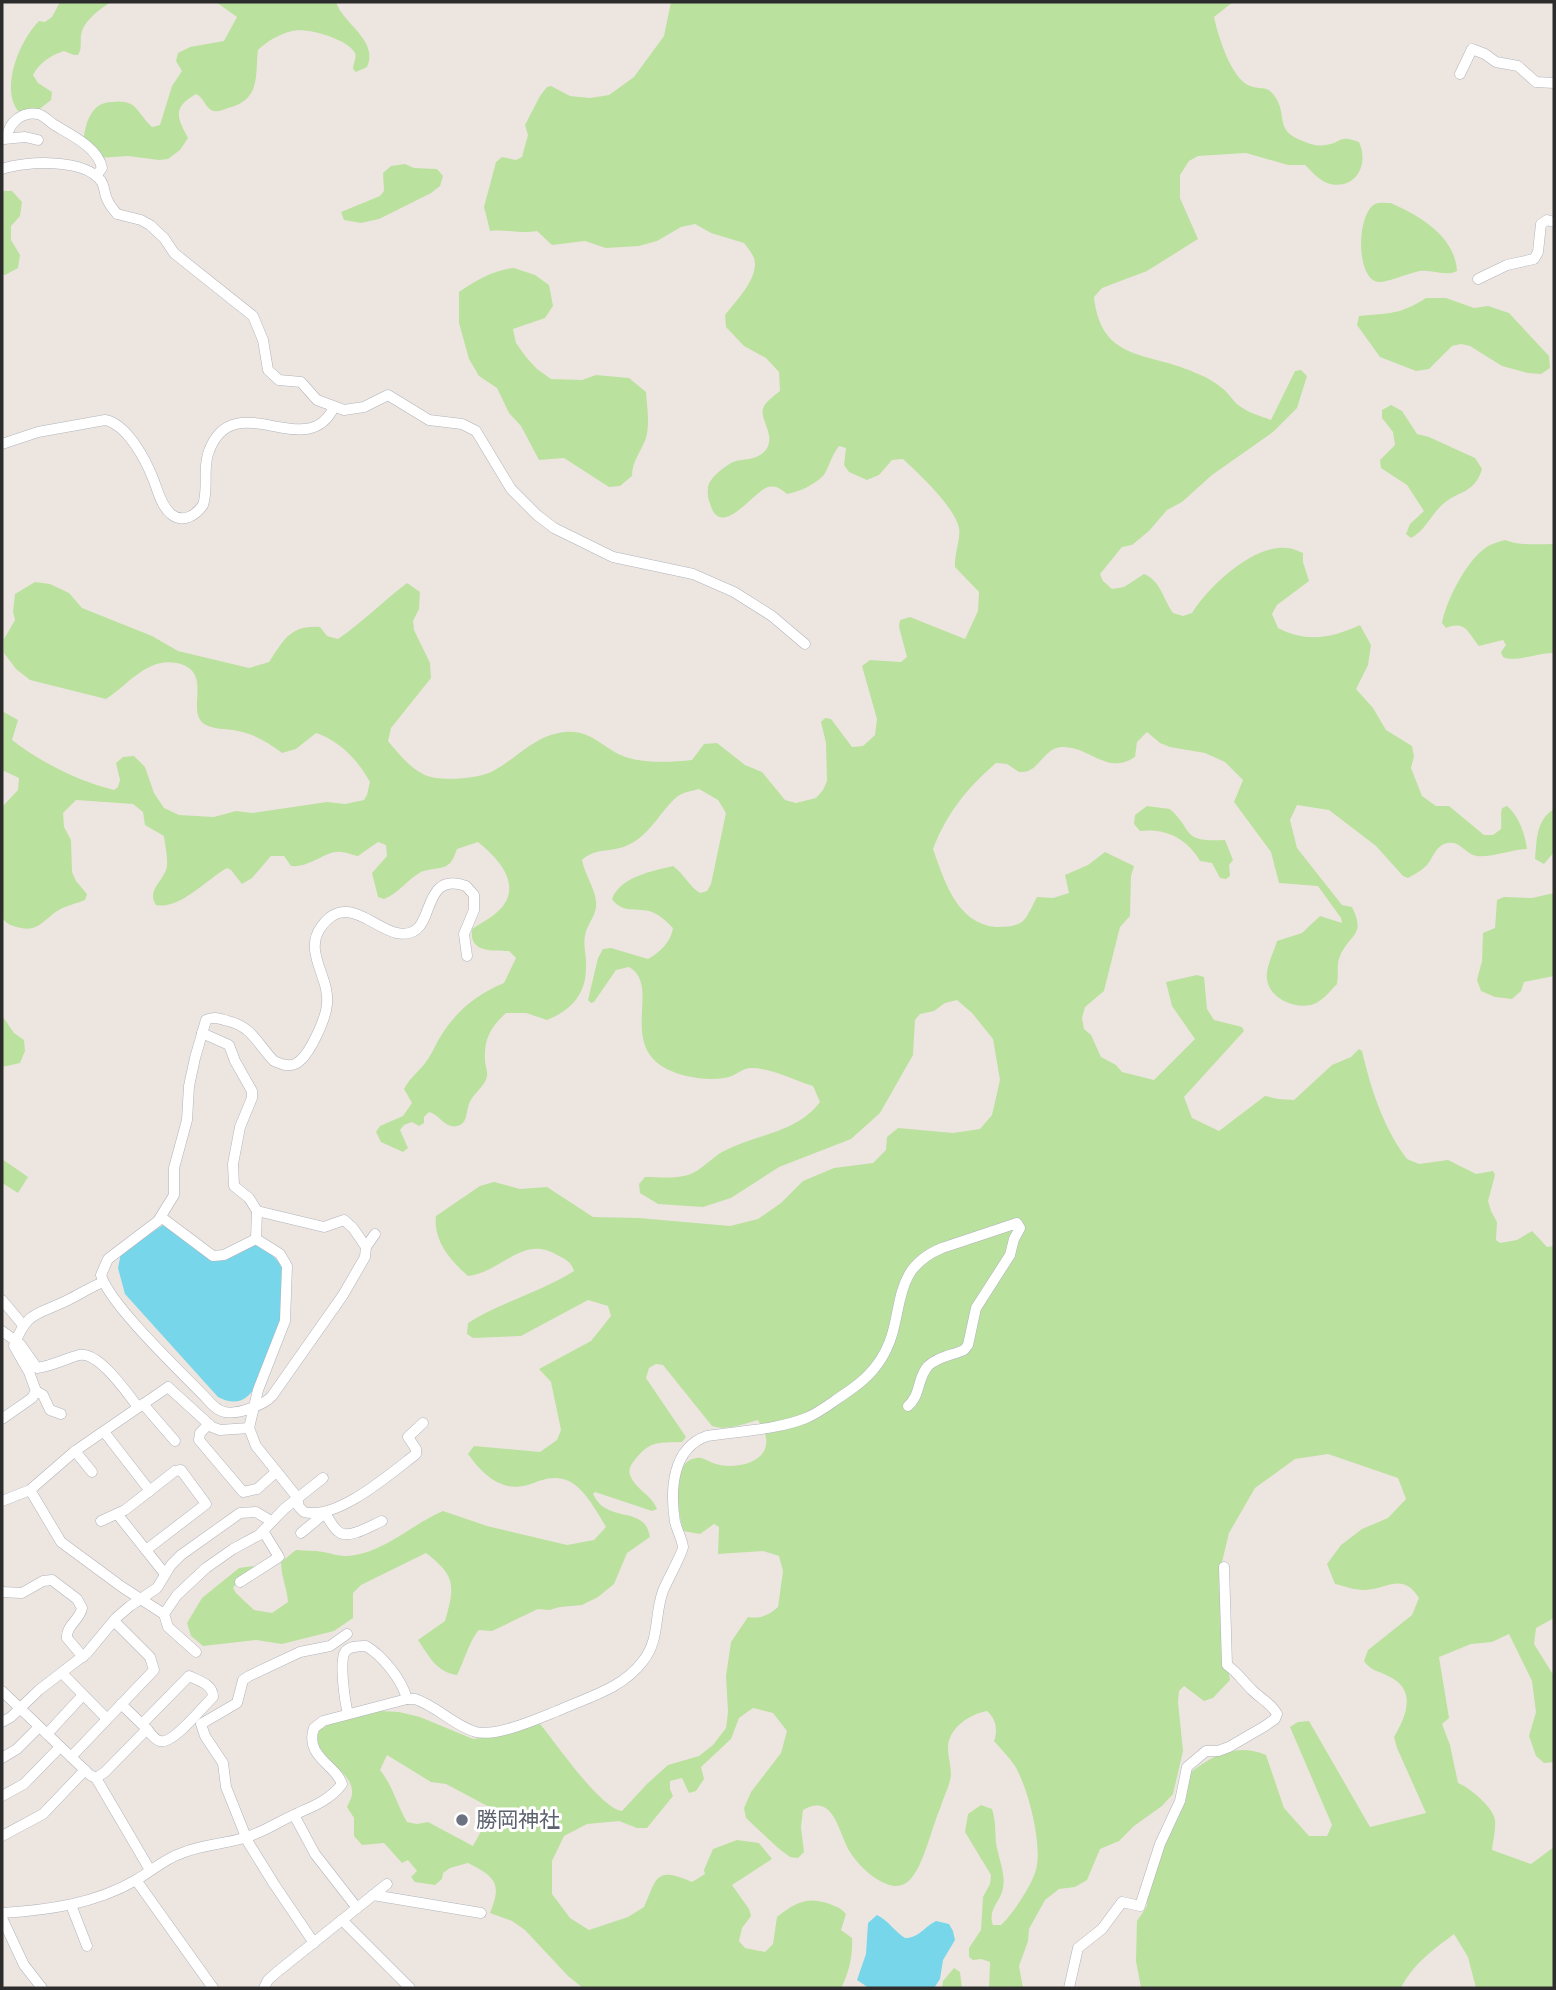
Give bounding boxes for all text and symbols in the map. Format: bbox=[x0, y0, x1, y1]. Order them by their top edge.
place label: 勝岡神社 bbox=[476, 1808, 560, 1835]
marker: 勝岡神社 bbox=[454, 1812, 470, 1828]

